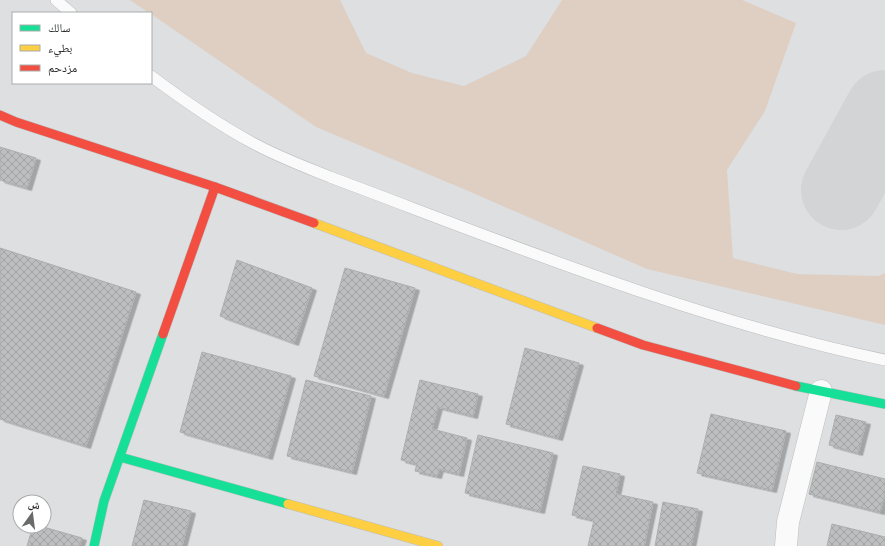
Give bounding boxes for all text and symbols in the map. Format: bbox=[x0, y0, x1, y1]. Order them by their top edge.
legend bbox=[12, 12, 152, 84]
text: سالك bbox=[48, 19, 70, 40]
text: بطيء bbox=[48, 39, 72, 60]
text: مزدحم bbox=[48, 59, 77, 80]
north arrow bbox=[12, 494, 52, 534]
text: ش bbox=[26, 495, 42, 516]

